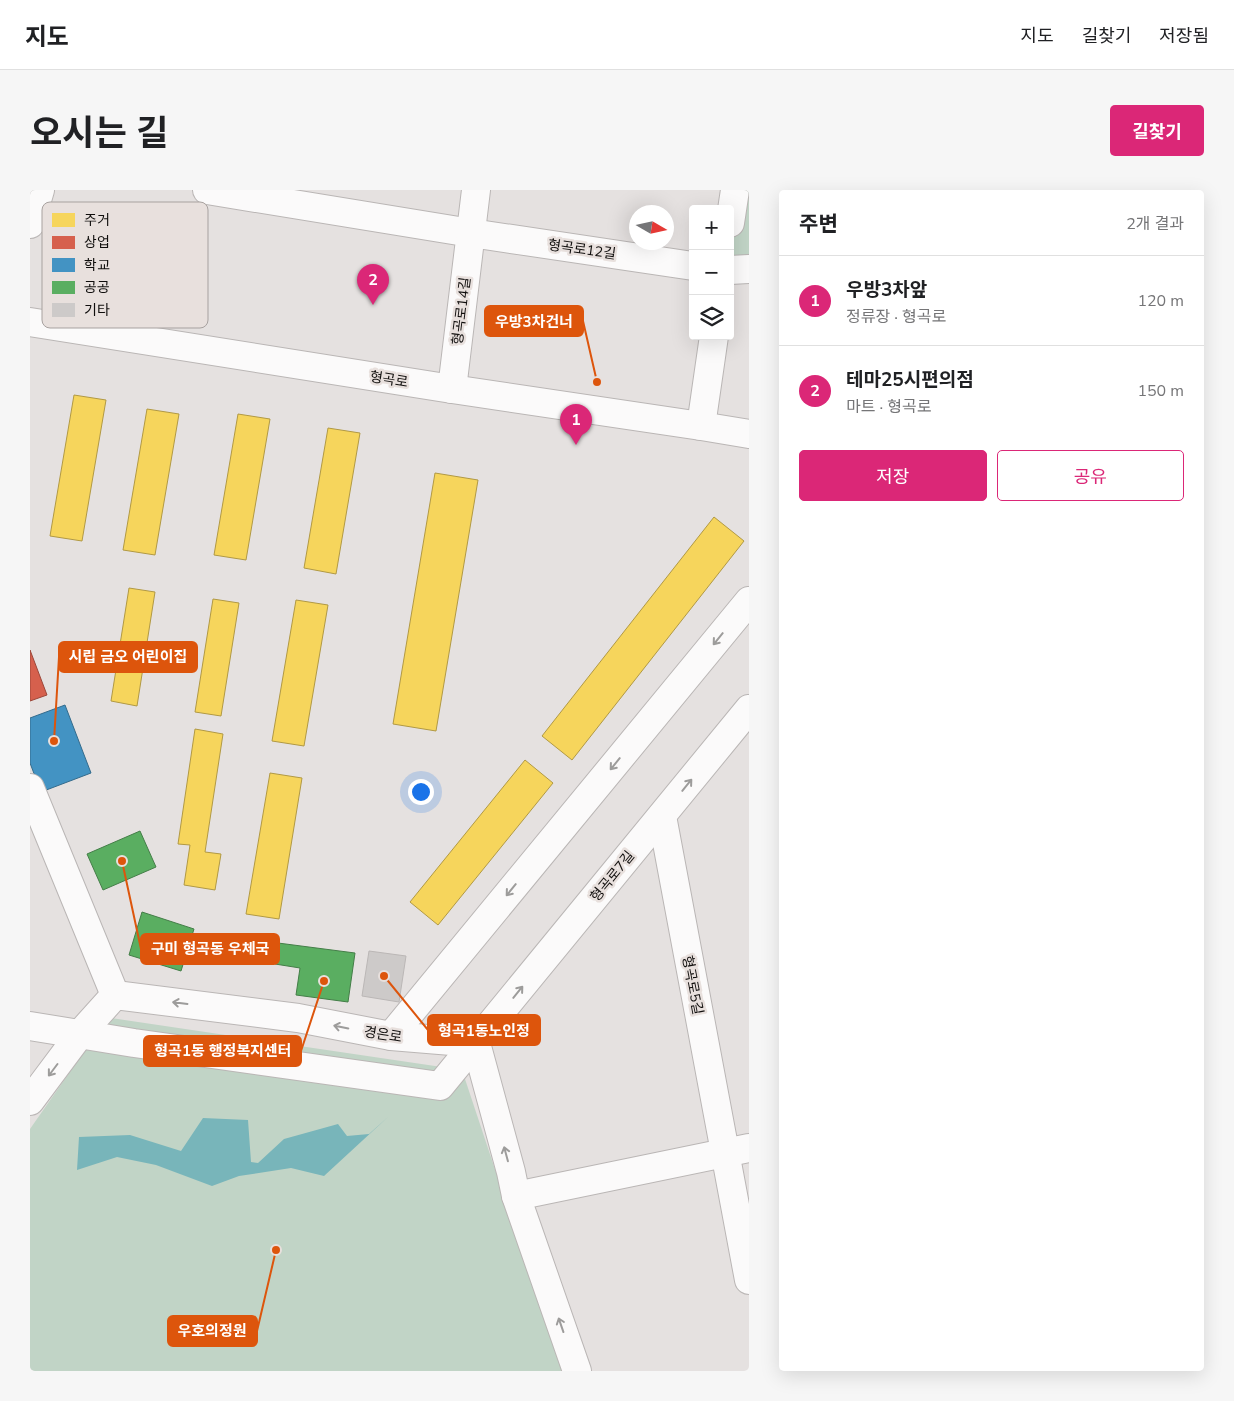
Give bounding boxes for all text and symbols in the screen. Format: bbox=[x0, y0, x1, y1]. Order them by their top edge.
text: 지도 bbox=[25, 21, 69, 53]
text: 지도 bbox=[1021, 24, 1054, 48]
text: 길찾기 bbox=[1082, 24, 1131, 48]
text: 저장됨 bbox=[1159, 24, 1209, 48]
button: 길찾기 bbox=[1110, 105, 1204, 156]
text: 오시는 길 bbox=[30, 110, 168, 157]
legend bbox=[42, 202, 208, 328]
north arrow bbox=[629, 205, 674, 250]
map controls bbox=[689, 205, 734, 340]
button: + bbox=[689, 205, 734, 250]
text: 주변 bbox=[799, 210, 838, 238]
text: 주거 bbox=[84, 211, 110, 230]
text: 2개 결과 bbox=[1126, 213, 1184, 235]
text: 상업 bbox=[84, 233, 110, 252]
street label: 형곡로12길 bbox=[547, 235, 617, 264]
button: − bbox=[689, 250, 734, 295]
text: 학교 bbox=[84, 256, 110, 275]
pin: 2 bbox=[357, 264, 389, 305]
street label: 형곡로14길 bbox=[448, 276, 475, 346]
text: 우방3차앞 bbox=[846, 277, 927, 303]
text: 공공 bbox=[84, 278, 110, 297]
text: 1 bbox=[810, 290, 820, 312]
text: 120 m bbox=[1137, 290, 1184, 312]
button: layers bbox=[689, 295, 734, 340]
text: 기타 bbox=[84, 301, 110, 320]
callout: 우방3차건너 bbox=[485, 306, 583, 336]
text: 정류장 · 형곡로 bbox=[846, 306, 946, 328]
text: 우방3차건너 bbox=[495, 312, 573, 332]
street label: 형곡로 bbox=[368, 367, 410, 392]
text: 테마25시편의점 bbox=[846, 367, 974, 393]
text: 2 bbox=[810, 380, 820, 402]
text: 150 m bbox=[1137, 380, 1184, 402]
text: 마트 · 형곡로 bbox=[846, 396, 931, 418]
pin: 1 bbox=[560, 404, 592, 445]
button: 저장 bbox=[799, 450, 987, 501]
button: 공유 bbox=[997, 450, 1184, 501]
one-way arrow bbox=[713, 632, 724, 645]
callout: 시립 금오 어린이집 bbox=[59, 642, 197, 672]
text: 시립 금오 어린이집 bbox=[69, 647, 187, 667]
one-way arrow bbox=[609, 758, 620, 771]
your location bbox=[408, 779, 434, 805]
one-way arrow bbox=[682, 779, 693, 792]
street label: 형곡로7길 bbox=[586, 847, 639, 906]
one-way arrow bbox=[506, 883, 517, 896]
callout: 구미 형곡동 우체국 bbox=[141, 934, 279, 964]
text: 구미 형곡동 우체국 bbox=[151, 939, 269, 959]
street label: 형곡로5길 bbox=[677, 954, 708, 1016]
one-way arrow bbox=[512, 986, 523, 999]
one-way arrow bbox=[172, 998, 188, 1008]
callout: 형곡1동노인정 bbox=[428, 1015, 540, 1045]
one-way arrow bbox=[333, 1021, 349, 1031]
text: 형곡1동노인정 bbox=[438, 1021, 530, 1041]
street label: 경은로 bbox=[362, 1022, 404, 1047]
callout: 형곡1동 행정복지센터 bbox=[144, 1036, 301, 1066]
text: 형곡1동 행정복지센터 bbox=[154, 1041, 292, 1061]
one-way arrow bbox=[48, 1063, 59, 1076]
one-way arrow bbox=[501, 1146, 511, 1162]
callout: 우호의정원 bbox=[168, 1316, 257, 1346]
one-way arrow bbox=[556, 1318, 565, 1333]
text: 우호의정원 bbox=[177, 1321, 247, 1341]

